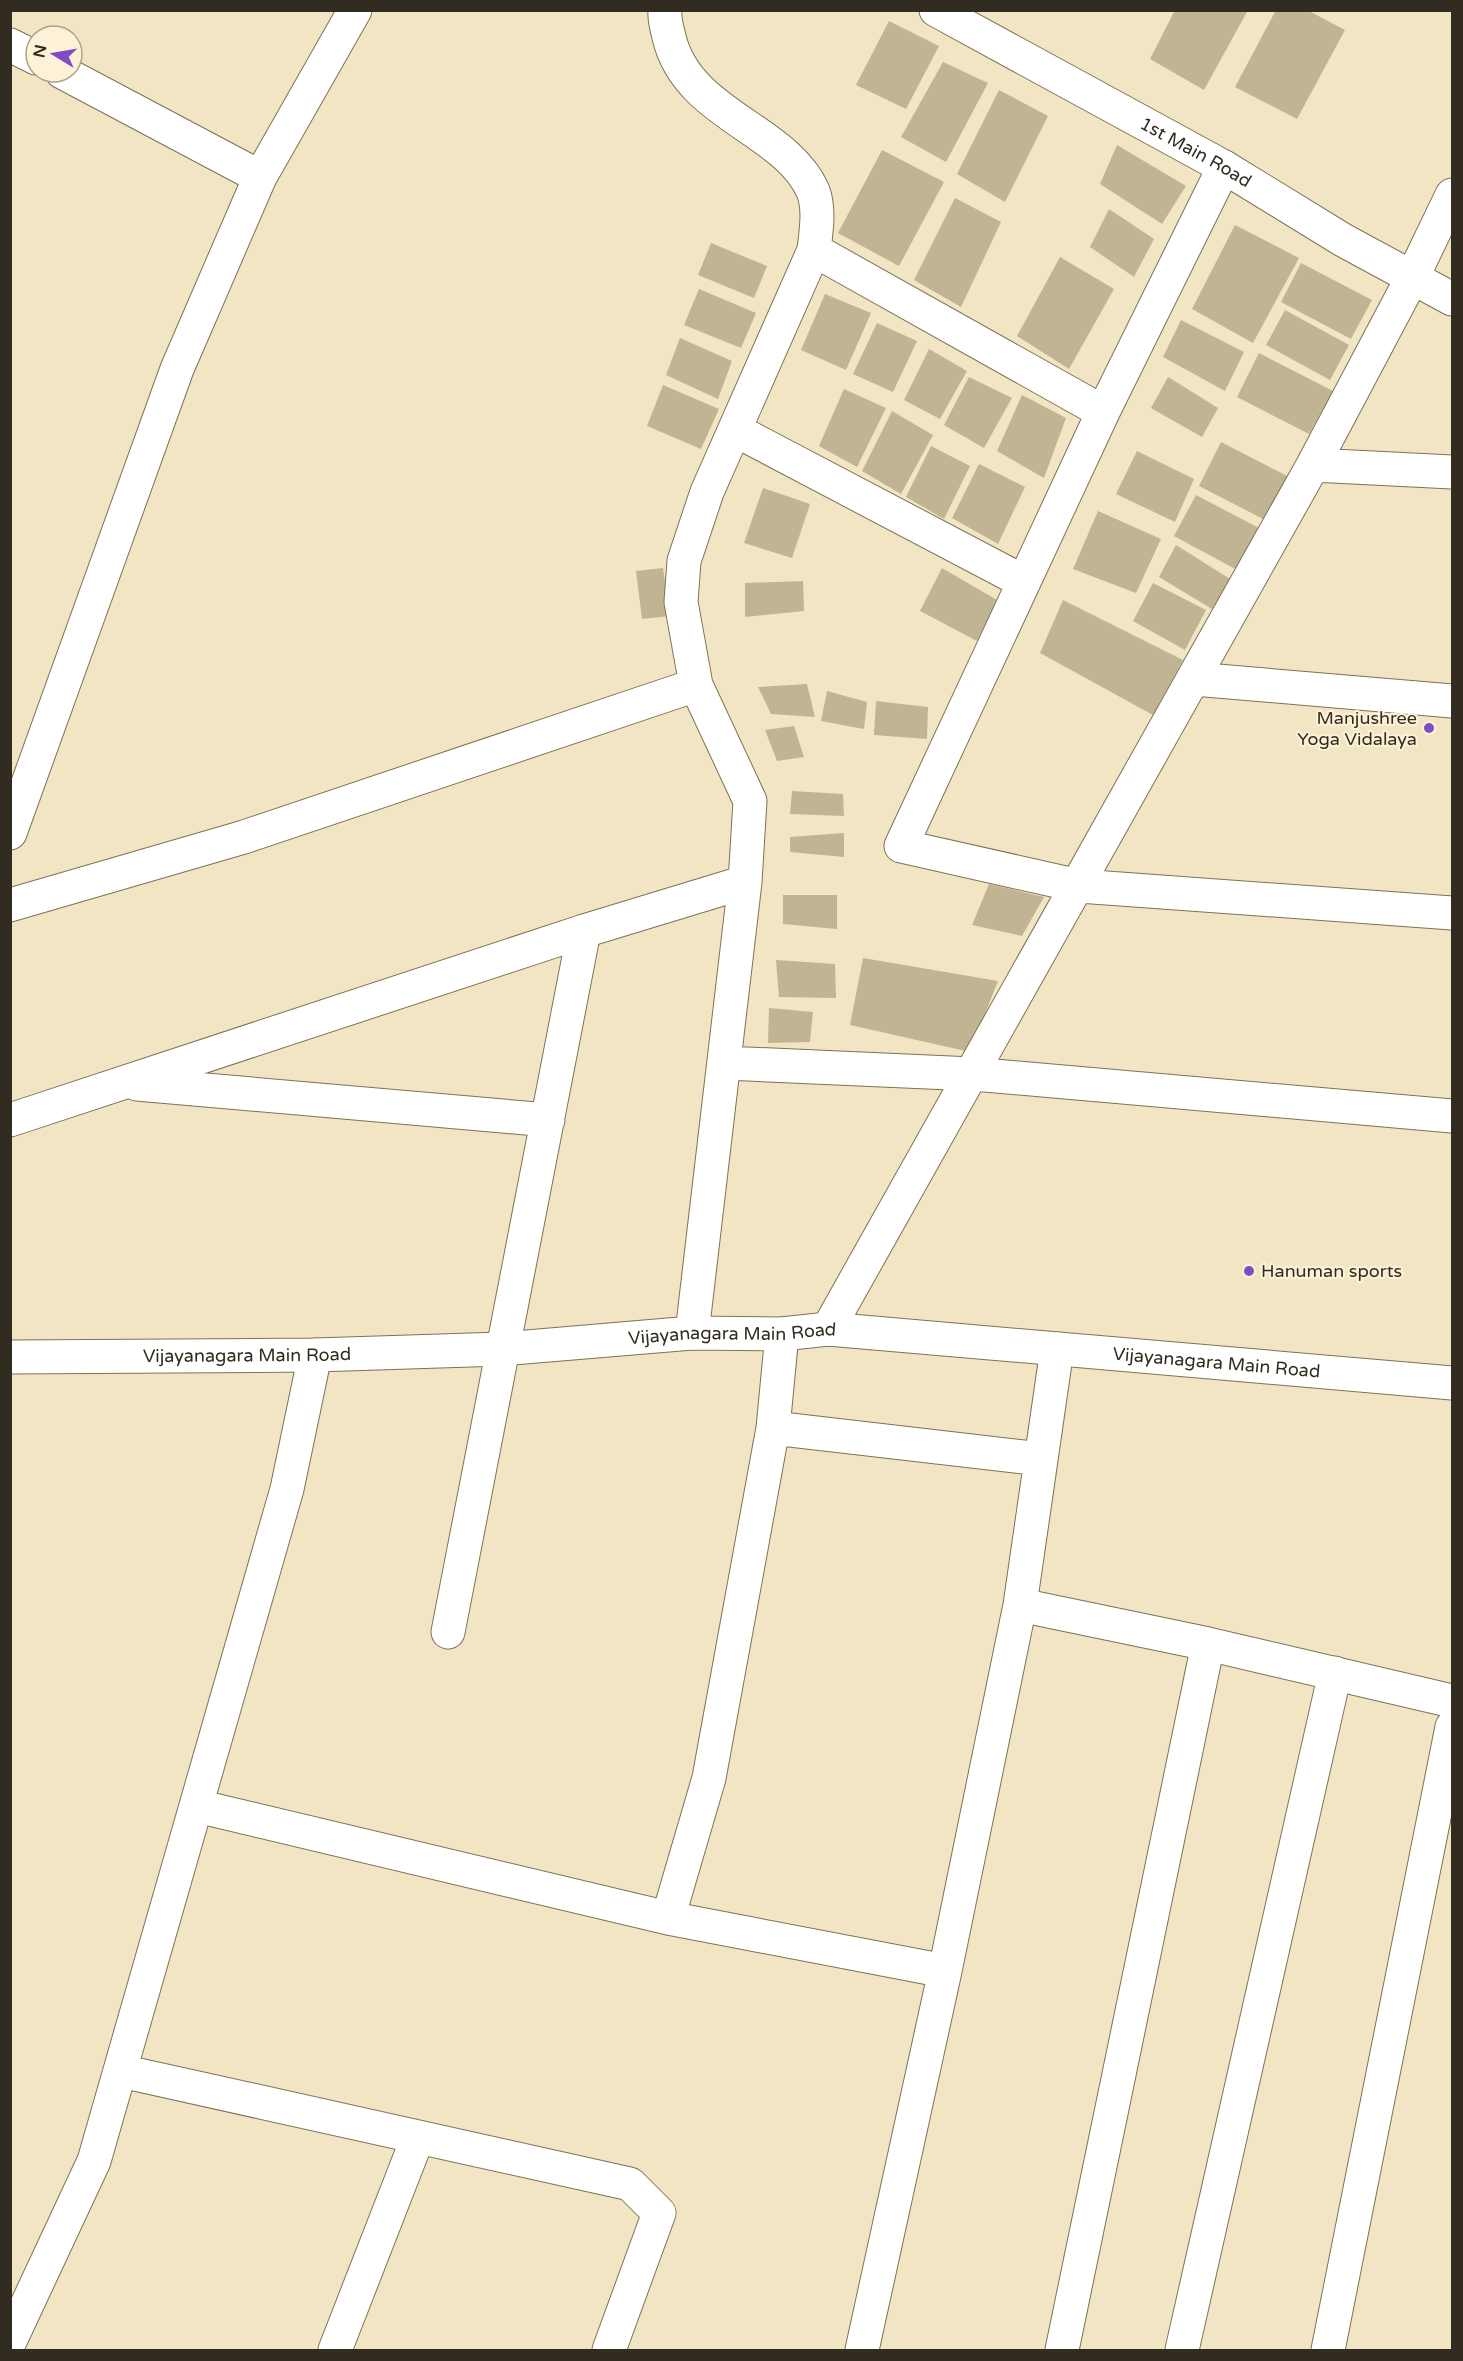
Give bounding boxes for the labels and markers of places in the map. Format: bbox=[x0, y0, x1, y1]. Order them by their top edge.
place label: Manjushree Yoga Vidalaya bbox=[1297, 707, 1417, 750]
marker: Manjushree Yoga Vidalaya bbox=[1422, 721, 1436, 735]
place label: Hanuman sports bbox=[1261, 1260, 1402, 1282]
marker: Hanuman sports bbox=[1242, 1264, 1256, 1278]

